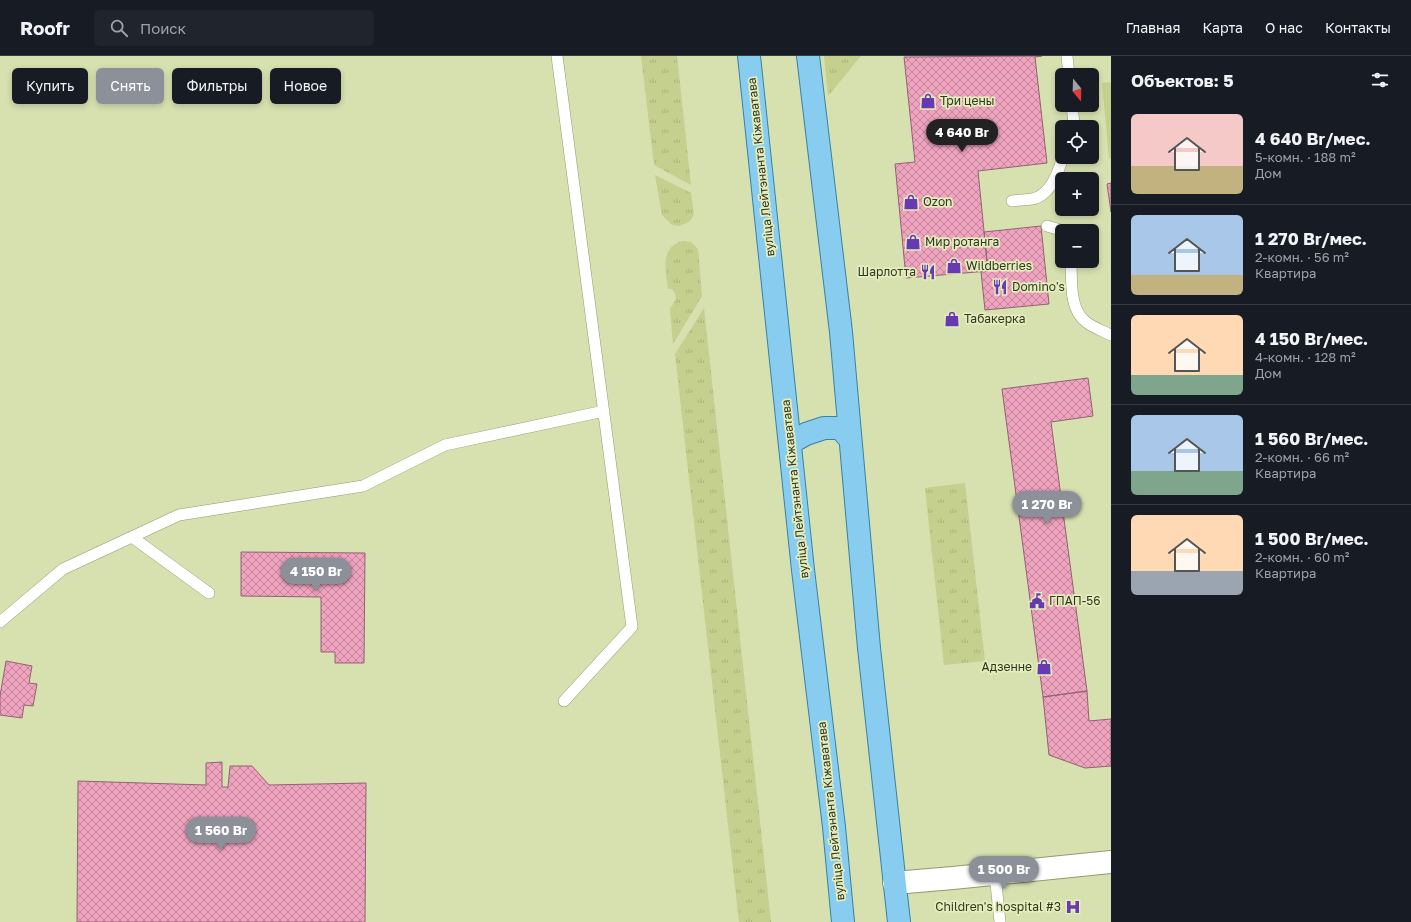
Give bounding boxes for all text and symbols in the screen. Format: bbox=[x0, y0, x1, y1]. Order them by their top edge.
search box bbox=[94, 10, 374, 46]
text: Roofr bbox=[20, 16, 70, 39]
icon: search bbox=[108, 17, 130, 39]
text: Поиск bbox=[140, 19, 186, 37]
text: Главная bbox=[1126, 19, 1180, 36]
text: Карта bbox=[1202, 19, 1243, 36]
text: О нас bbox=[1265, 19, 1303, 36]
text: Контакты bbox=[1325, 19, 1391, 36]
chip: Купить bbox=[12, 68, 88, 104]
chip: Снять bbox=[96, 68, 164, 104]
chip: Фильтры bbox=[172, 68, 262, 104]
chip: Новое bbox=[270, 68, 341, 104]
north arrow bbox=[1055, 68, 1099, 112]
map controls bbox=[1055, 68, 1099, 268]
icon: filters bbox=[1369, 69, 1391, 91]
text: Объектов: 5 bbox=[1131, 70, 1234, 91]
street label: вуліца Лейтэнанта Кіжаватава bbox=[744, 77, 777, 257]
shop icon: Три цены bbox=[919, 92, 937, 110]
place label: Три цены bbox=[940, 93, 995, 108]
pin: 4 640 Br bbox=[921, 119, 1003, 153]
button: locate bbox=[1055, 120, 1099, 164]
text: 4 640 Br bbox=[935, 124, 989, 140]
text: 4 640 Br/мес. bbox=[1255, 128, 1371, 149]
icon: home bbox=[1163, 130, 1211, 178]
text: 5-комн. · 188 m² bbox=[1255, 149, 1356, 165]
text: Дом bbox=[1255, 165, 1282, 181]
button: + bbox=[1055, 172, 1099, 216]
shop icon: Ozon bbox=[902, 193, 920, 211]
place label: Ozon bbox=[923, 194, 952, 209]
button: − bbox=[1055, 224, 1099, 268]
text: 1 270 Br/мес. bbox=[1255, 228, 1367, 249]
icon: home bbox=[1163, 231, 1211, 279]
shop icon: Мир ротанга bbox=[904, 233, 922, 251]
place label: Мир ротанга bbox=[925, 234, 999, 249]
text: 2-комн. · 56 m² bbox=[1255, 249, 1349, 265]
shop icon: Wildberries bbox=[945, 257, 963, 275]
place label: Wildberries bbox=[966, 258, 1032, 273]
restaurant icon: Шарлотта bbox=[919, 263, 937, 281]
place label: Шарлотта bbox=[858, 264, 916, 279]
text: Квартира bbox=[1255, 265, 1316, 281]
restaurant icon: Domino's bbox=[991, 278, 1009, 296]
place label: Domino's bbox=[1012, 279, 1065, 294]
shop icon: Табакерка bbox=[943, 310, 961, 328]
place label: Табакерка bbox=[964, 311, 1026, 326]
text: 4 150 Br/мес. bbox=[1255, 328, 1368, 349]
icon: home bbox=[1163, 331, 1211, 379]
text: 4-комн. · 128 m² bbox=[1255, 349, 1356, 365]
text: Дом bbox=[1255, 365, 1282, 381]
street label: вуліца Лейтэнанта Кіжаватава bbox=[778, 399, 811, 579]
text: 1 560 Br/мес. bbox=[1255, 428, 1368, 449]
icon: home bbox=[1163, 431, 1211, 479]
text: 2-комн. · 66 m² bbox=[1255, 449, 1349, 465]
text: Квартира bbox=[1255, 465, 1316, 481]
pin: 1 270 Br bbox=[1006, 491, 1088, 525]
text: 1 270 Br bbox=[1022, 496, 1072, 512]
text: 1 500 Br/мес. bbox=[1255, 528, 1369, 549]
icon: home bbox=[1163, 531, 1211, 579]
text: 2-комн. · 60 m² bbox=[1255, 549, 1349, 565]
pin: 4 150 Br bbox=[275, 558, 357, 592]
text: 4 150 Br bbox=[290, 563, 342, 579]
text: Квартира bbox=[1255, 565, 1316, 581]
public building icon: ГПАП-56 bbox=[1028, 592, 1046, 610]
place label: ГПАП-56 bbox=[1049, 593, 1101, 608]
shop icon: Адзенне bbox=[1035, 658, 1053, 676]
place label: Адзенне bbox=[982, 659, 1032, 674]
street label: вуліца Лейтэнанта Кіжаватава bbox=[814, 721, 847, 901]
pin: 1 560 Br bbox=[180, 817, 262, 851]
text: 1 560 Br bbox=[195, 822, 247, 838]
pin: 1 500 Br bbox=[963, 856, 1045, 890]
text: 1 500 Br bbox=[978, 861, 1030, 877]
hospital icon: Children's hospital #3 bbox=[1064, 898, 1082, 916]
place label: Children's hospital #3 bbox=[935, 899, 1061, 914]

